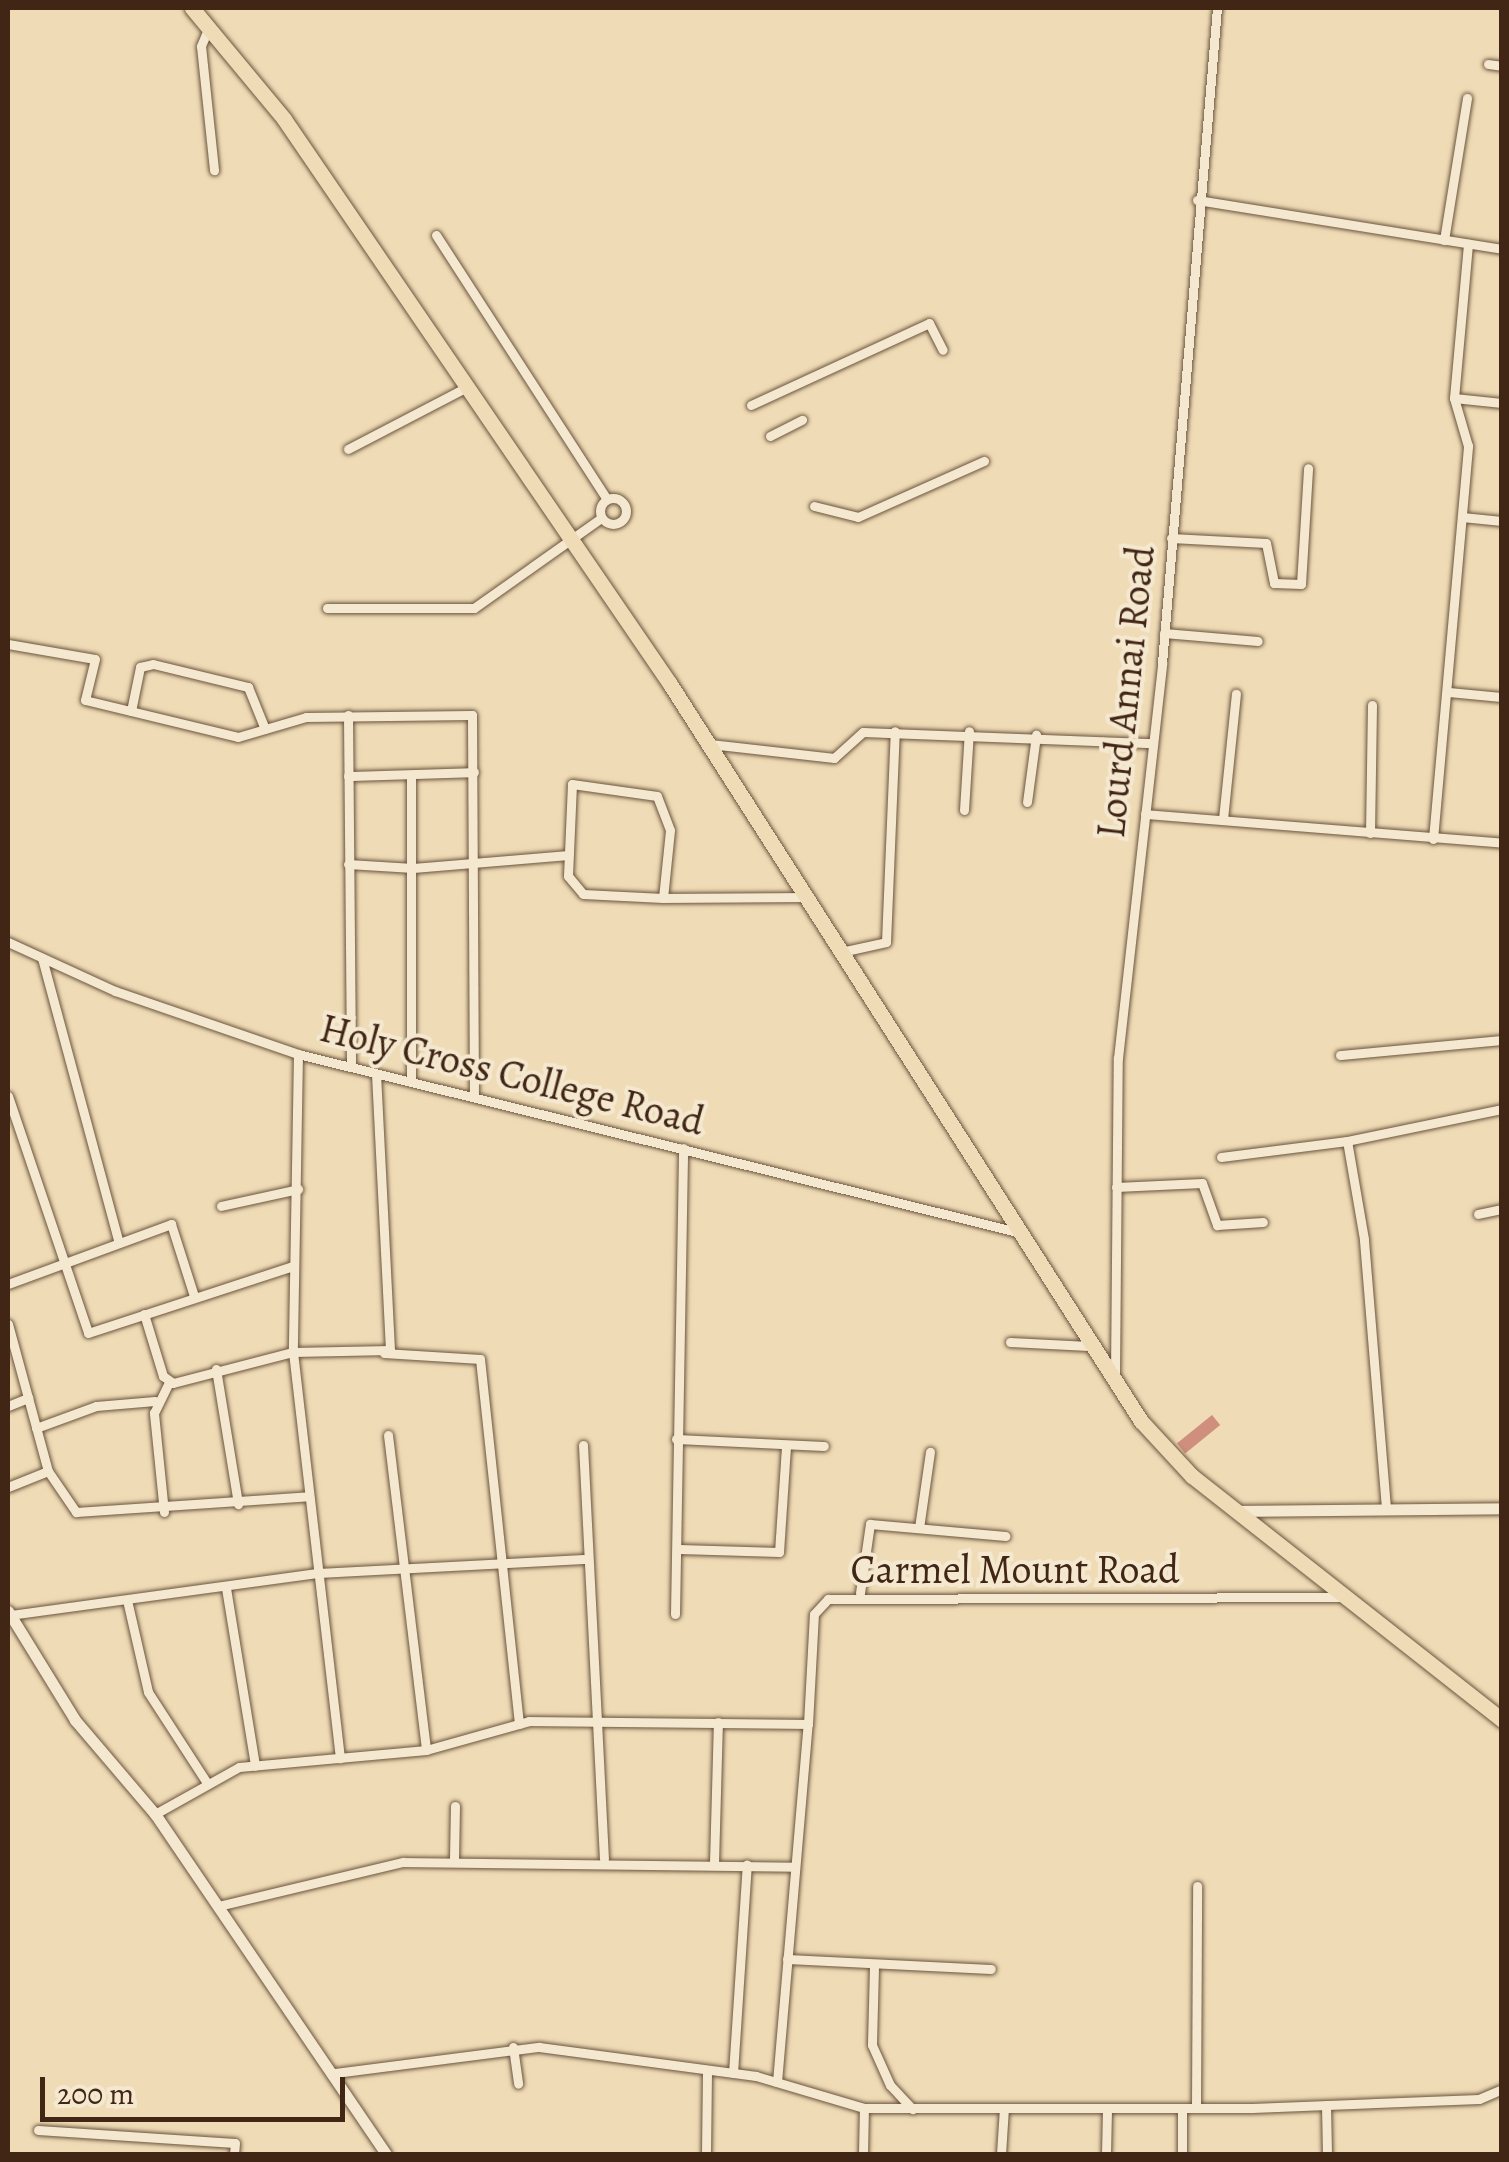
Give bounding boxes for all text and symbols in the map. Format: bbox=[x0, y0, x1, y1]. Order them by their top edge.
street label: Lourd Annai Road bbox=[1087, 543, 1165, 841]
street label: Holy Cross College Road bbox=[315, 1004, 709, 1146]
street label: Carmel Mount Road bbox=[851, 1546, 1179, 1594]
scale bar bbox=[45, 2057, 350, 2119]
text: 200 m bbox=[57, 2074, 134, 2114]

